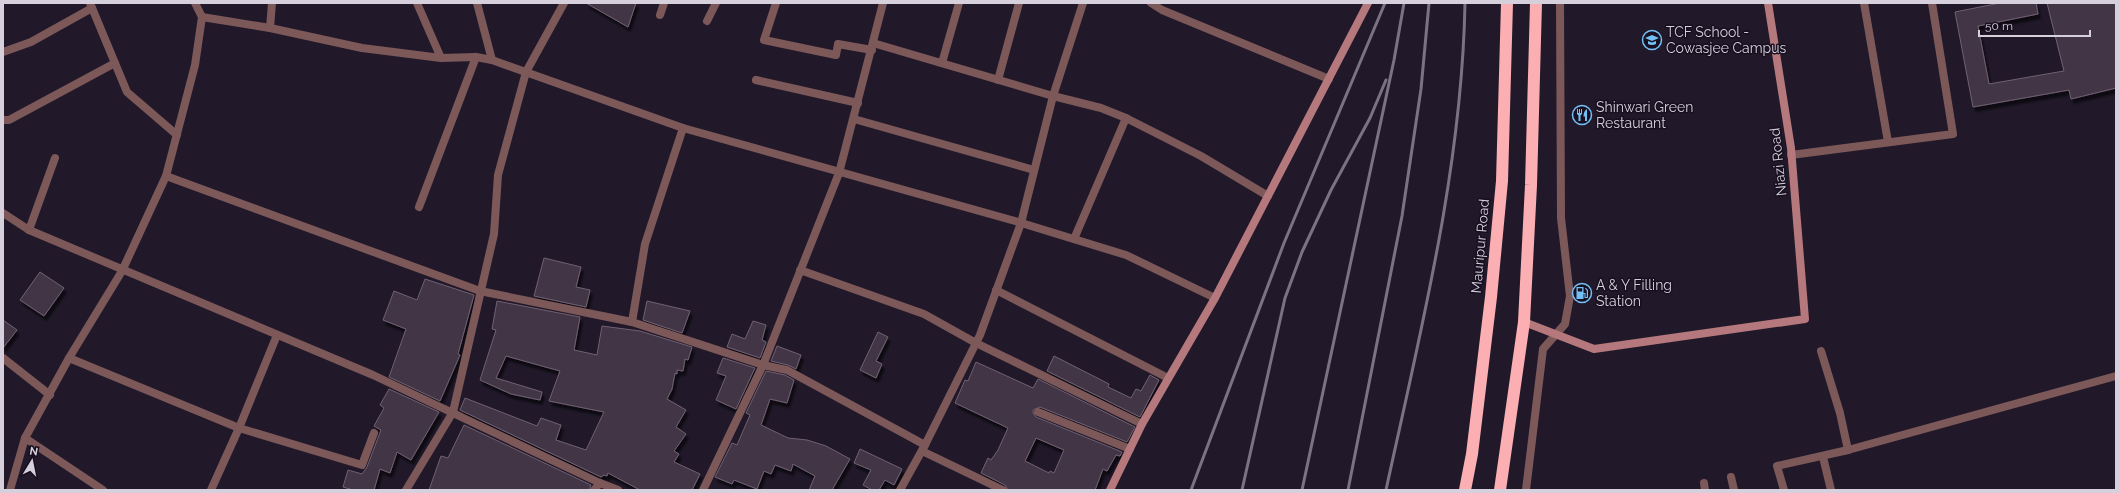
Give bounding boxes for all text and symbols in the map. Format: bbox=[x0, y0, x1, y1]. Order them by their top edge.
scale bar bbox=[1979, 12, 2090, 38]
text: 50 m bbox=[1985, 19, 2013, 33]
place label: TCF School - Cowasjee Campus bbox=[1666, 24, 1786, 56]
school or university icon: TCF School - Cowasjee Campus bbox=[1641, 29, 1663, 51]
place label: Shinwari Green Restaurant bbox=[1596, 99, 1693, 131]
restaurant icon: Shinwari Green Restaurant bbox=[1571, 104, 1593, 126]
street label: Niazi Road bbox=[1766, 127, 1790, 197]
street label: Mauripur Road bbox=[1468, 198, 1492, 294]
place label: A & Y Filling Station bbox=[1596, 277, 1672, 309]
fuel station icon: A & Y Filling Station bbox=[1571, 282, 1593, 304]
north arrow bbox=[12, 441, 52, 481]
text: N bbox=[28, 445, 39, 459]

